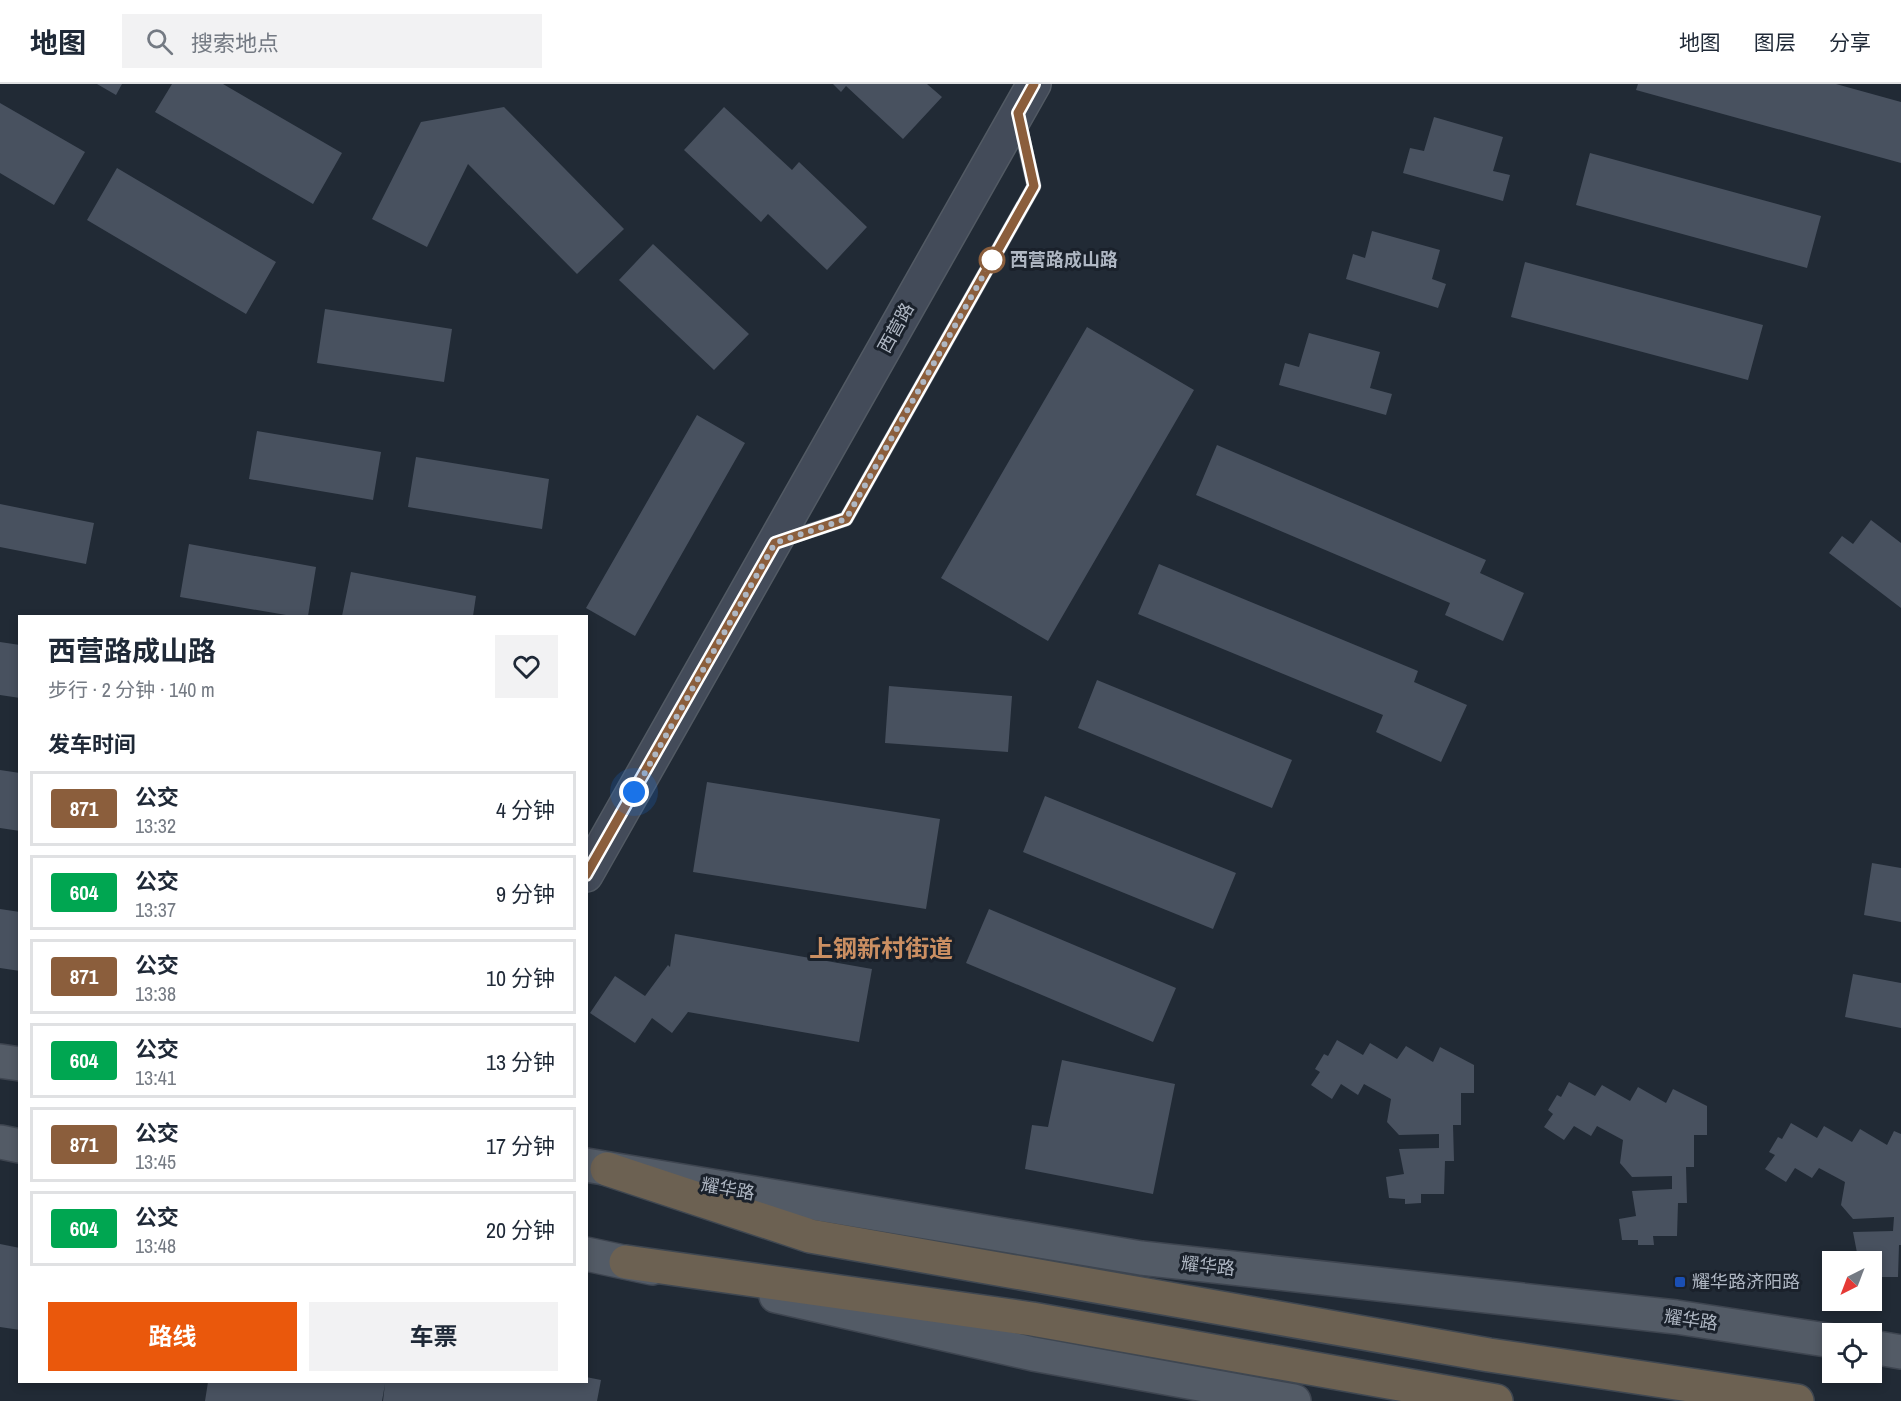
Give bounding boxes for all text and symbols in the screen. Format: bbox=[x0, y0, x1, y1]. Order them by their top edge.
search box bbox=[122, 14, 542, 68]
text: 地图 bbox=[30, 24, 86, 62]
icon: search bbox=[143, 25, 176, 58]
text: 搜索地点 bbox=[191, 28, 279, 58]
text: 地图 bbox=[1679, 28, 1721, 57]
text: 图层 bbox=[1754, 28, 1796, 57]
text: 分享 bbox=[1829, 28, 1871, 57]
marker: 西营路成山路 bbox=[979, 247, 1005, 273]
place label: 西营路成山路 bbox=[1010, 247, 1118, 272]
street label: 西营路 bbox=[872, 298, 920, 357]
text: 西营路成山路 bbox=[48, 632, 216, 670]
button: heart bbox=[495, 635, 558, 698]
text: 步行 · 2 分钟 · 140 m bbox=[48, 676, 215, 703]
text: 发车时间 bbox=[48, 729, 136, 759]
your location bbox=[619, 777, 649, 807]
text: 公交 bbox=[135, 782, 179, 812]
text: 871 bbox=[70, 794, 98, 823]
text: 4 分钟 bbox=[496, 795, 555, 825]
text: 13:32 bbox=[135, 812, 176, 839]
text: 公交 bbox=[135, 866, 179, 896]
text: 604 bbox=[70, 878, 98, 907]
text: 9 分钟 bbox=[496, 879, 555, 909]
text: 13:37 bbox=[135, 896, 176, 923]
district label: 上钢新村街道 bbox=[809, 932, 953, 964]
text: 公交 bbox=[135, 950, 179, 980]
text: 871 bbox=[70, 962, 98, 991]
text: 10 分钟 bbox=[486, 963, 555, 993]
text: 13:38 bbox=[135, 980, 176, 1007]
text: 公交 bbox=[135, 1034, 179, 1064]
text: 604 bbox=[70, 1046, 98, 1075]
text: 13 分钟 bbox=[486, 1047, 555, 1077]
text: 13:41 bbox=[135, 1064, 176, 1091]
text: 公交 bbox=[135, 1118, 179, 1148]
text: 871 bbox=[70, 1130, 98, 1159]
text: 17 分钟 bbox=[486, 1131, 555, 1161]
text: 13:45 bbox=[135, 1148, 176, 1175]
street label: 耀华路 bbox=[699, 1172, 757, 1206]
text: 公交 bbox=[135, 1202, 179, 1232]
text: 604 bbox=[70, 1214, 98, 1243]
text: 20 分钟 bbox=[486, 1215, 555, 1245]
text: 13:48 bbox=[135, 1232, 176, 1259]
street label: 耀华路 bbox=[1180, 1250, 1236, 1281]
north arrow bbox=[1822, 1251, 1882, 1311]
map controls bbox=[1822, 1251, 1882, 1383]
place label: 耀华路济阳路 bbox=[1692, 1269, 1800, 1294]
marker: 耀华路济阳路 bbox=[1673, 1275, 1687, 1289]
button: 路线 bbox=[48, 1302, 297, 1371]
button: 车票 bbox=[309, 1302, 558, 1371]
street label: 耀华路 bbox=[1663, 1303, 1720, 1336]
button: locate bbox=[1822, 1323, 1882, 1383]

